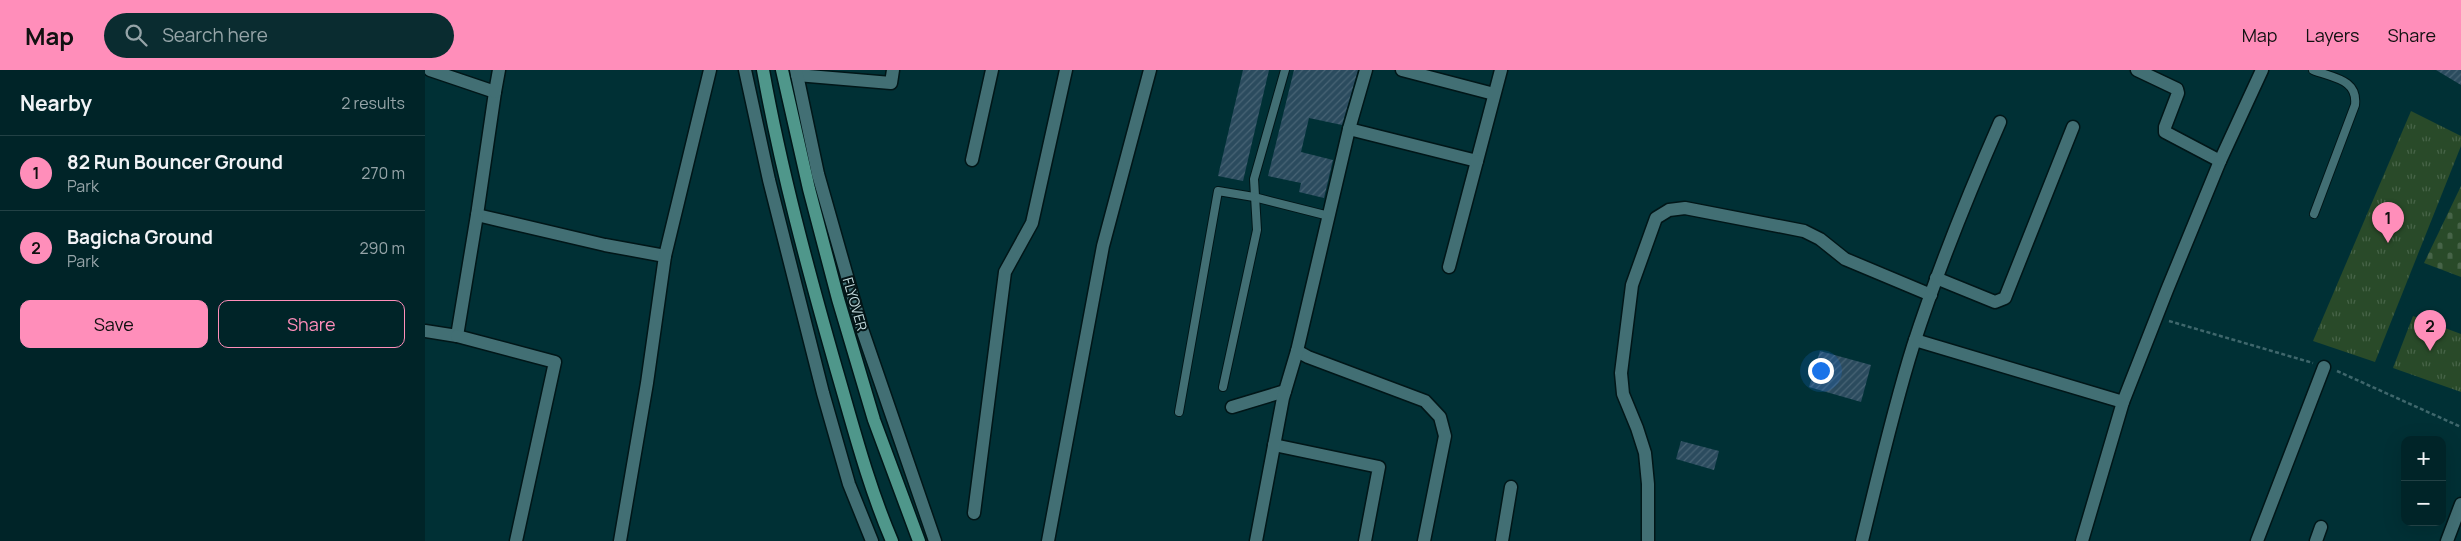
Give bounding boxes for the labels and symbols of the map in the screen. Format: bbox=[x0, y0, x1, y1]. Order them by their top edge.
pin: 1 bbox=[2372, 202, 2404, 243]
street label: FLYOVER bbox=[839, 275, 872, 333]
pin: 2 bbox=[2414, 310, 2446, 351]
your location bbox=[1808, 358, 1834, 384]

